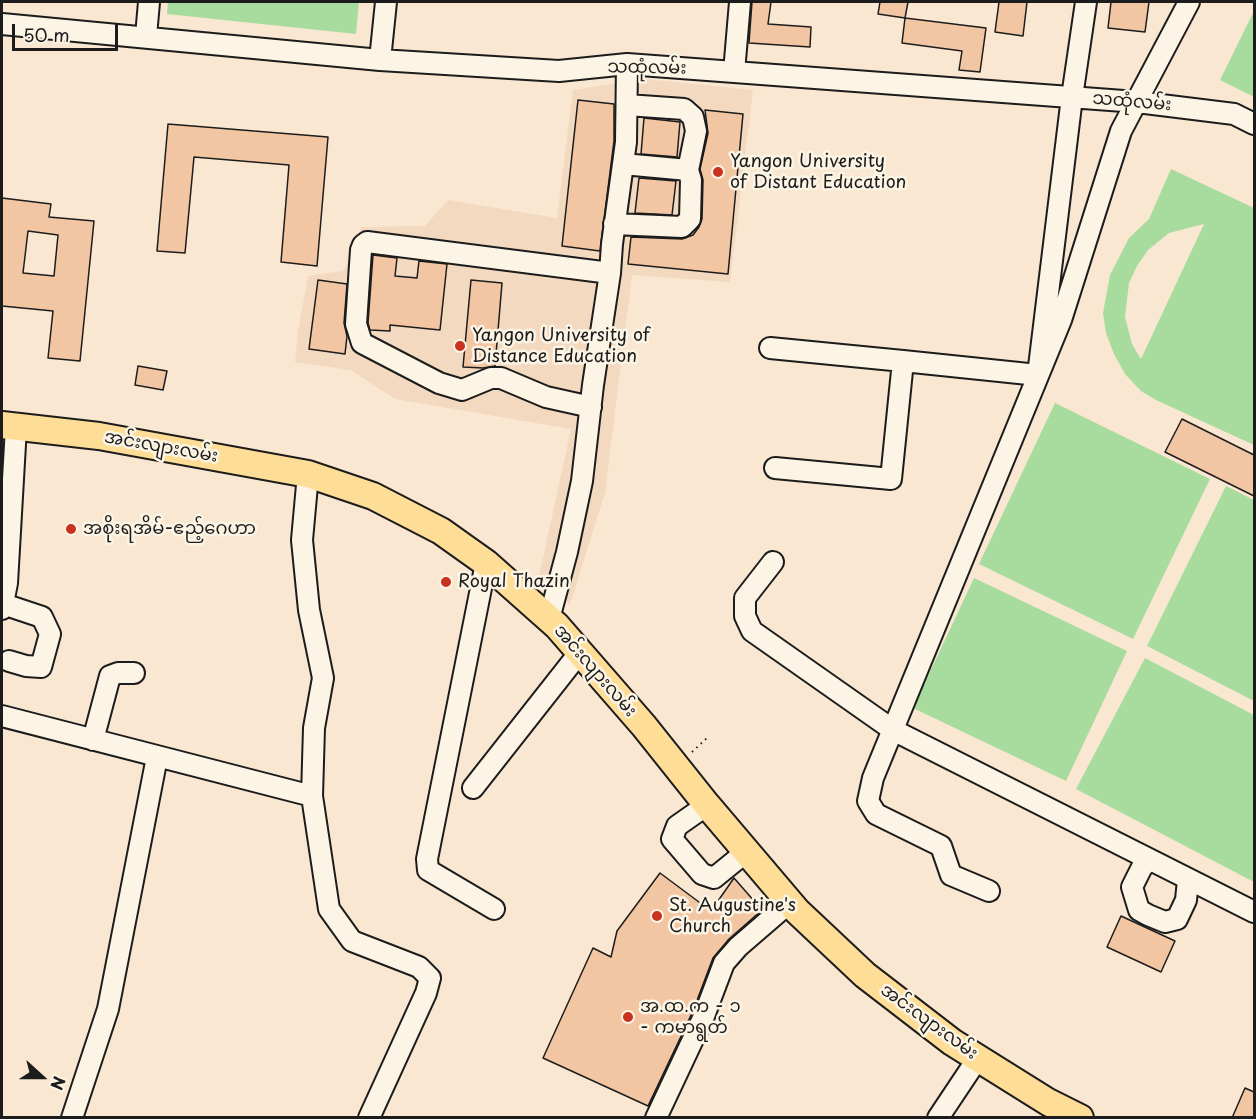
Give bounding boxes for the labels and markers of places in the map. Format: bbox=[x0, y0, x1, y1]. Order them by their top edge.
place label: Yangon University of Distant Education bbox=[730, 151, 906, 194]
marker: Yangon University of Distant Education bbox=[711, 165, 725, 179]
place label: Yangon University of Distance Education bbox=[472, 325, 650, 368]
marker: Yangon University of Distance Education bbox=[453, 339, 467, 353]
place label: အစိုးရအိမ်-ဧည့်ဂေဟာ bbox=[83, 518, 256, 540]
marker: အစိုးရအိမ်-ဧည့်ဂေဟာ bbox=[64, 522, 78, 536]
place label: Royal Thazin bbox=[458, 571, 570, 593]
marker: Royal Thazin bbox=[439, 575, 453, 589]
place label: St. Augustine's Church bbox=[669, 895, 796, 938]
marker: St. Augustine's Church bbox=[650, 909, 664, 923]
place label: အ.ထ.က - ၁ - ကမာရွတ် bbox=[640, 996, 741, 1038]
marker: အ.ထ.က - ၁ - ကမာရွတ် bbox=[621, 1010, 635, 1024]

